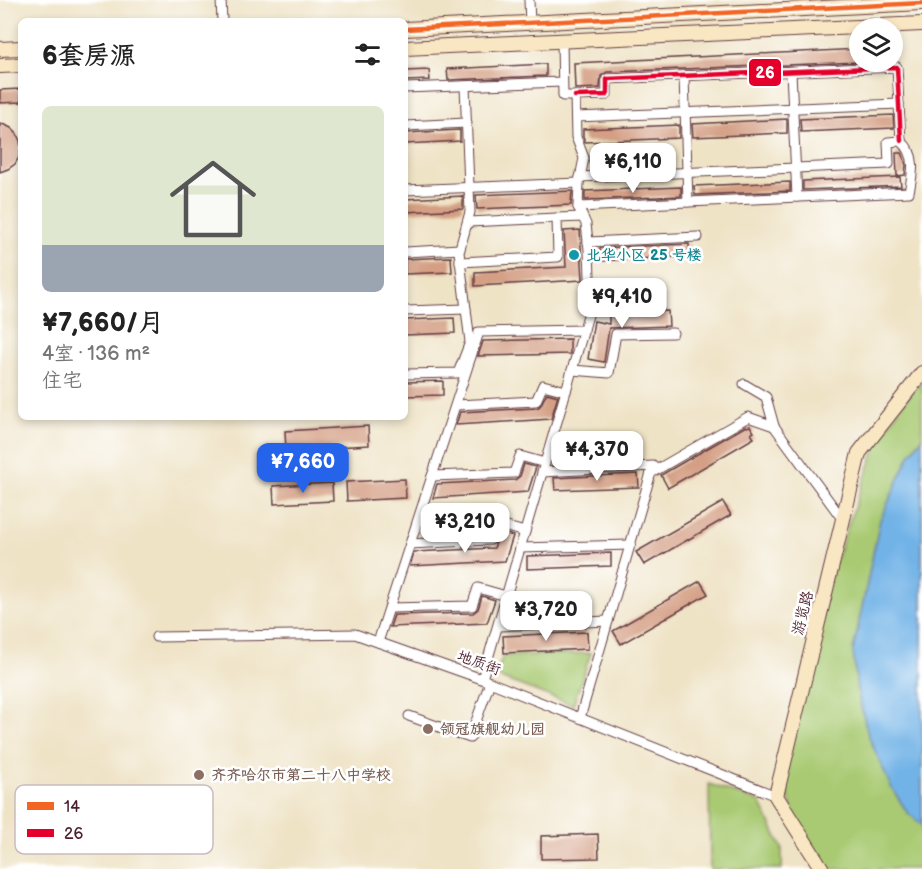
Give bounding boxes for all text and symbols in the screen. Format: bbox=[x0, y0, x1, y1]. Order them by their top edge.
map controls bbox=[849, 18, 903, 72]
button: layers bbox=[849, 18, 903, 72]
icon: filters bbox=[351, 38, 384, 71]
text: 6套房源 bbox=[42, 41, 136, 72]
line badge: 26 bbox=[748, 58, 782, 87]
text: 26 bbox=[755, 64, 775, 83]
pin: ¥6,110 bbox=[584, 143, 682, 194]
icon: home bbox=[159, 145, 267, 253]
text: ¥6,110 bbox=[604, 150, 662, 174]
place label: 北华小区 25 号楼 bbox=[586, 246, 702, 265]
marker: 北华小区 25 号楼 bbox=[567, 248, 581, 262]
pin: ¥9,410 bbox=[573, 278, 671, 329]
text: ¥9,410 bbox=[592, 285, 652, 309]
text: ¥7,660/月 bbox=[42, 308, 164, 339]
text: 4室 · 136 m² bbox=[42, 342, 150, 366]
text: 住宅 bbox=[42, 369, 82, 393]
pin: ¥4,370 bbox=[548, 431, 646, 482]
text: ¥4,370 bbox=[565, 438, 629, 462]
pin: ¥7,660 bbox=[254, 443, 352, 494]
text: ¥7,660 bbox=[271, 450, 335, 474]
pin: ¥3,210 bbox=[416, 503, 514, 554]
text: ¥3,210 bbox=[435, 510, 495, 534]
street label: 游览路 bbox=[788, 589, 818, 637]
pin: ¥3,720 bbox=[497, 591, 595, 642]
text: ¥3,720 bbox=[514, 598, 578, 622]
street label: 地质街 bbox=[455, 646, 503, 680]
place label: 领冠旗舰幼儿园 bbox=[440, 720, 545, 739]
marker: 领冠旗舰幼儿园 bbox=[421, 722, 435, 736]
place label: 齐齐哈尔市第二十八中学校 bbox=[211, 766, 391, 785]
marker: 齐齐哈尔市第二十八中学校 bbox=[192, 768, 206, 782]
legend bbox=[15, 785, 213, 854]
text: 14 bbox=[64, 798, 80, 817]
text: 26 bbox=[64, 825, 83, 844]

